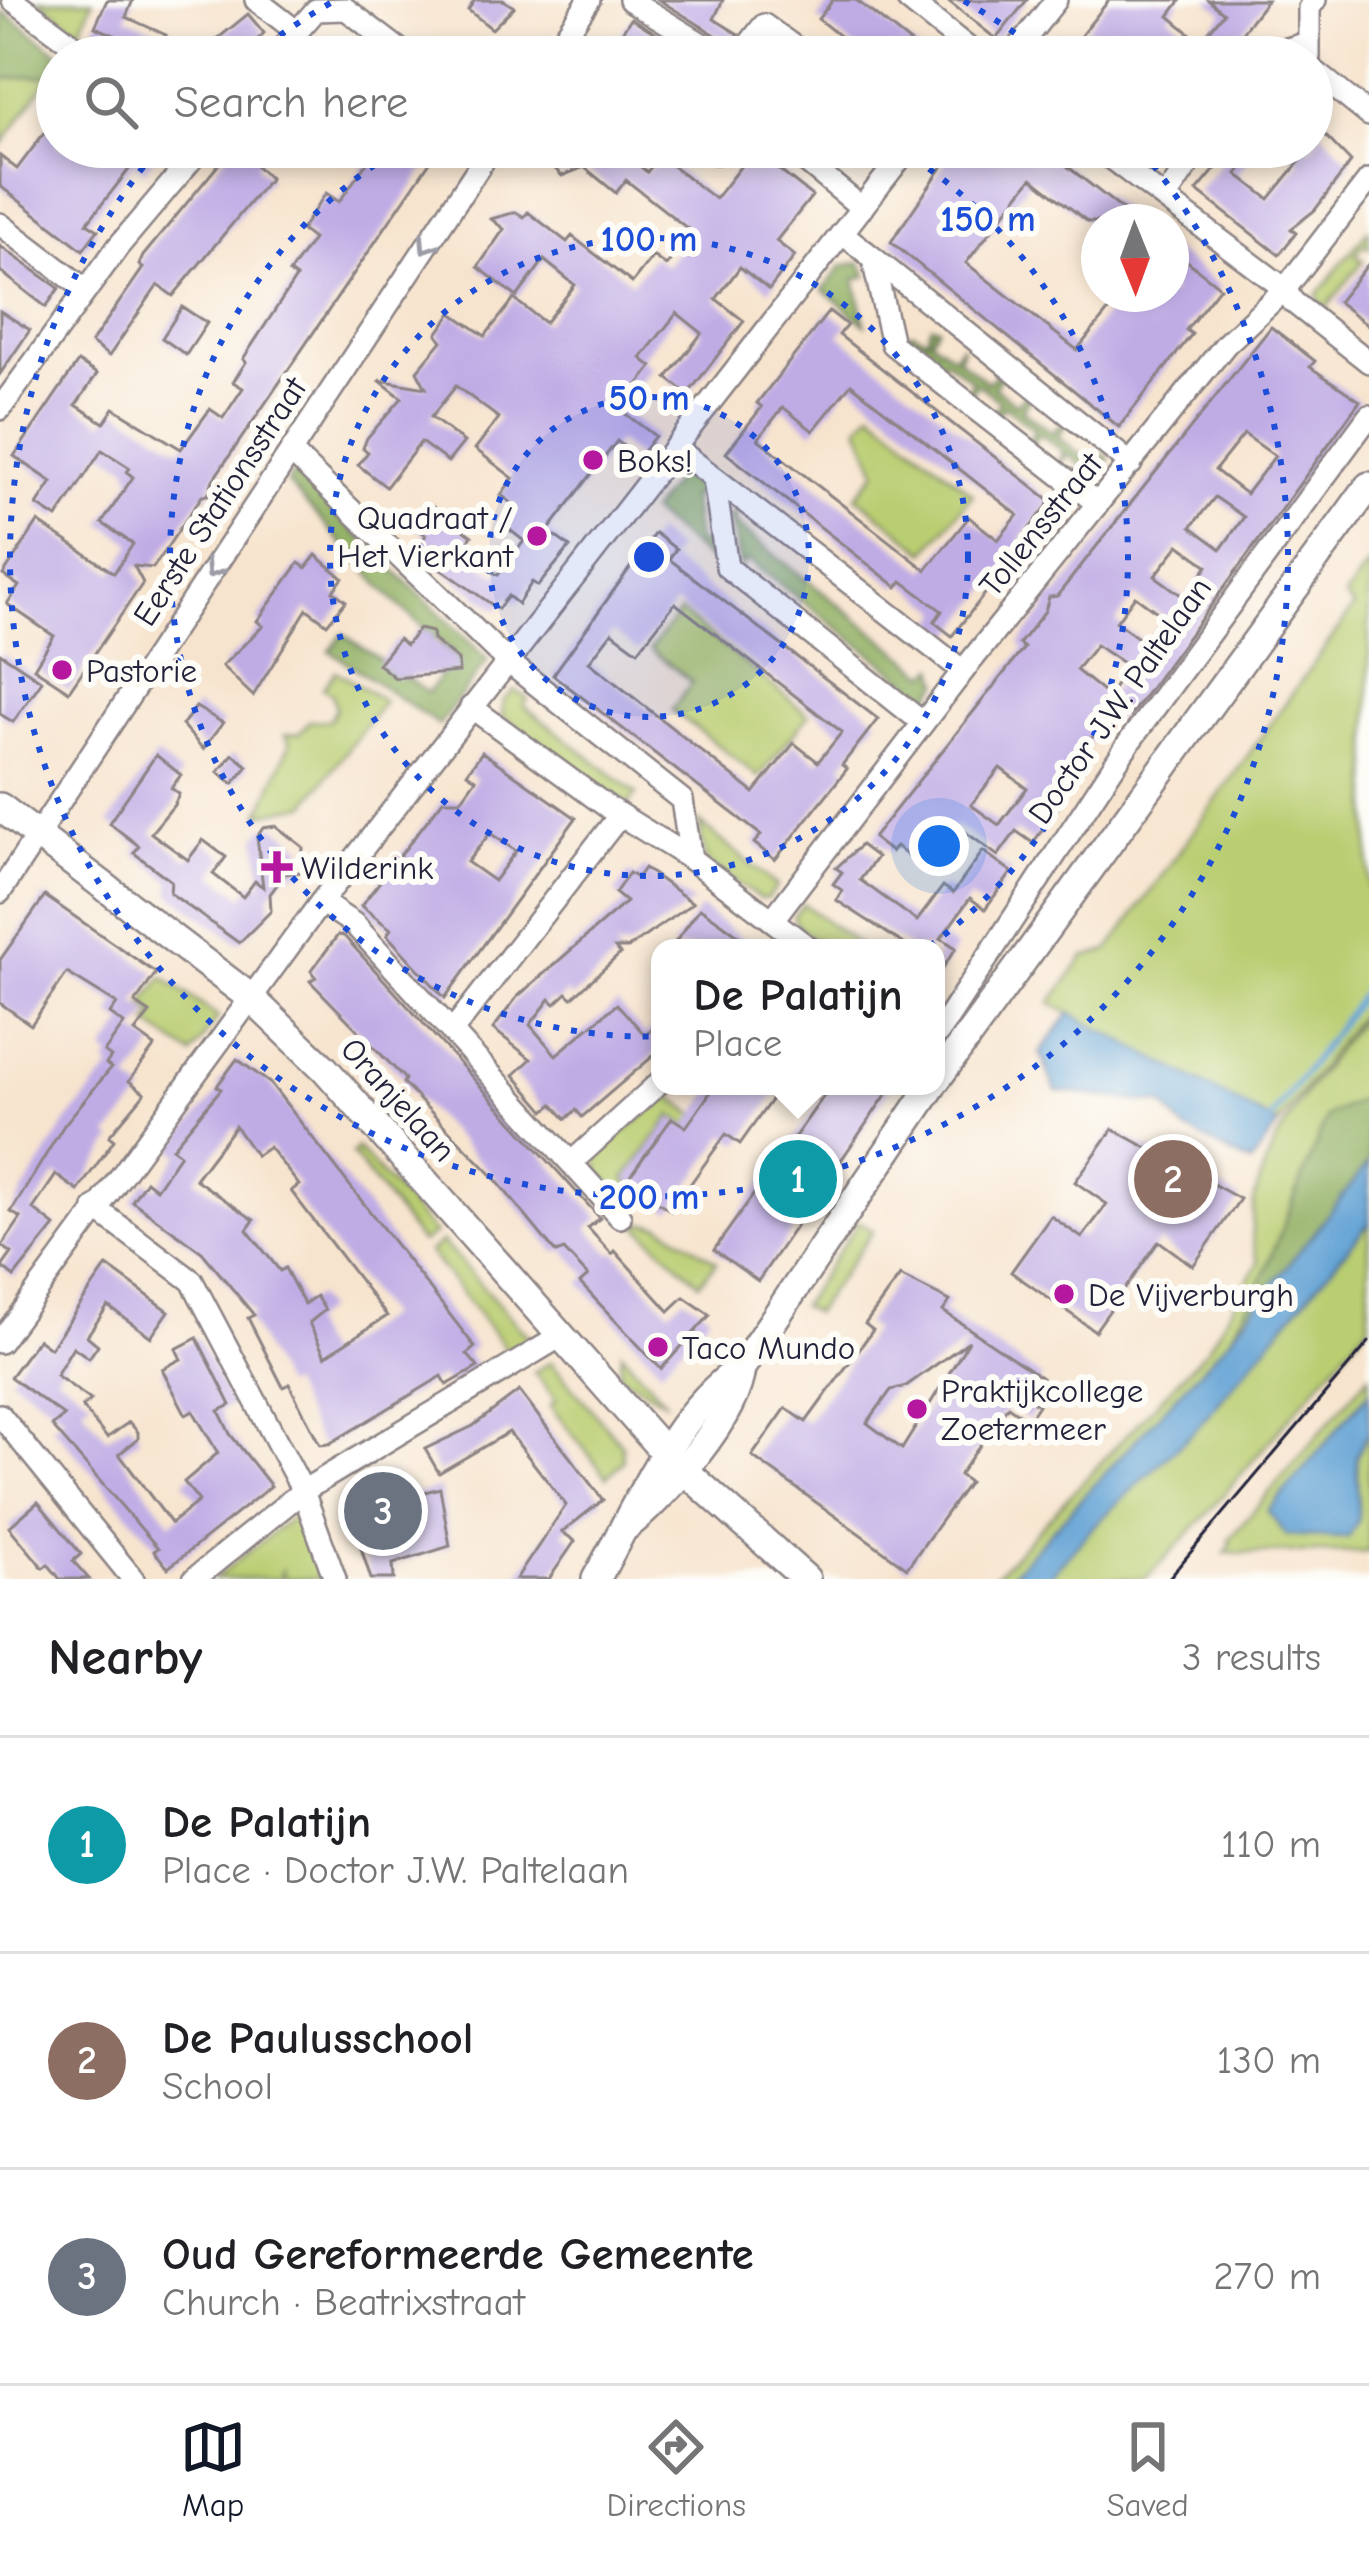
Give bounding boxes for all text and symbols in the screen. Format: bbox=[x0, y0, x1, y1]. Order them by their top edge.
search box bbox=[36, 36, 1333, 168]
icon: search bbox=[78, 69, 144, 135]
text: Search here bbox=[174, 76, 408, 128]
text: 150 m bbox=[940, 199, 1036, 240]
north arrow bbox=[1081, 204, 1189, 312]
text: 100 m bbox=[601, 219, 697, 260]
one-way arrow bbox=[420, 231, 442, 253]
street label: Eerste Stationsstraat bbox=[125, 369, 315, 633]
text: 50 m bbox=[608, 378, 690, 419]
place label: Boks! bbox=[617, 442, 693, 480]
street label: Tollensstraat bbox=[971, 444, 1111, 604]
marker: Boks! bbox=[580, 447, 606, 473]
place label: Quadraat / Het Vierkant bbox=[337, 499, 515, 575]
marker: Quadraat / Het Vierkant bbox=[524, 523, 550, 549]
centre of rings bbox=[628, 536, 670, 578]
one-way arrow bbox=[205, 557, 227, 579]
street label: Doctor J.W. Paltelaan bbox=[1020, 570, 1219, 831]
place label: Pastorie bbox=[86, 652, 197, 690]
marker: Pastorie bbox=[49, 657, 75, 683]
your location bbox=[909, 816, 969, 876]
place label: Wilderink bbox=[301, 849, 433, 887]
marker: Wilderink bbox=[264, 854, 290, 880]
popup bbox=[651, 939, 945, 1095]
text: De Palatijn bbox=[693, 969, 903, 1021]
text: Place bbox=[693, 1021, 782, 1066]
street label: Oranjelaan bbox=[333, 1030, 464, 1169]
pin: 1 bbox=[759, 1134, 837, 1224]
pin: 2 bbox=[1134, 1134, 1212, 1224]
text: 200 m bbox=[599, 1177, 699, 1218]
place label: De Vijverburgh bbox=[1088, 1276, 1294, 1314]
marker: De Vijverburgh bbox=[1051, 1281, 1077, 1307]
place label: Taco Mundo bbox=[682, 1329, 855, 1367]
marker: Taco Mundo bbox=[645, 1334, 671, 1360]
place label: Praktijkcollege Zoetermeer bbox=[941, 1372, 1143, 1448]
marker: Praktijkcollege Zoetermeer bbox=[904, 1396, 930, 1422]
pin: 3 bbox=[344, 1466, 422, 1556]
text: Nearby bbox=[48, 1628, 202, 1687]
text: 3 results bbox=[1182, 1635, 1321, 1680]
text: De Palatijn bbox=[162, 1796, 371, 1848]
text: 1 bbox=[79, 1822, 95, 1867]
text: 110 m bbox=[1221, 1822, 1321, 1867]
text: Place · Doctor J.W. Paltelaan bbox=[162, 1848, 629, 1893]
text: De Paulusschool bbox=[162, 2012, 473, 2064]
text: 2 bbox=[77, 2038, 97, 2083]
text: 130 m bbox=[1217, 2038, 1321, 2083]
text: School bbox=[162, 2064, 273, 2109]
text: Oud Gereformeerde Gemeente bbox=[162, 2228, 754, 2280]
text: 3 bbox=[77, 2254, 97, 2299]
text: 270 m bbox=[1213, 2254, 1321, 2299]
text: Church · Beatrixstraat bbox=[162, 2280, 525, 2325]
tab: Map bbox=[180, 2414, 246, 2524]
tab: Directions bbox=[607, 2414, 746, 2524]
tab: Saved bbox=[1106, 2414, 1189, 2524]

